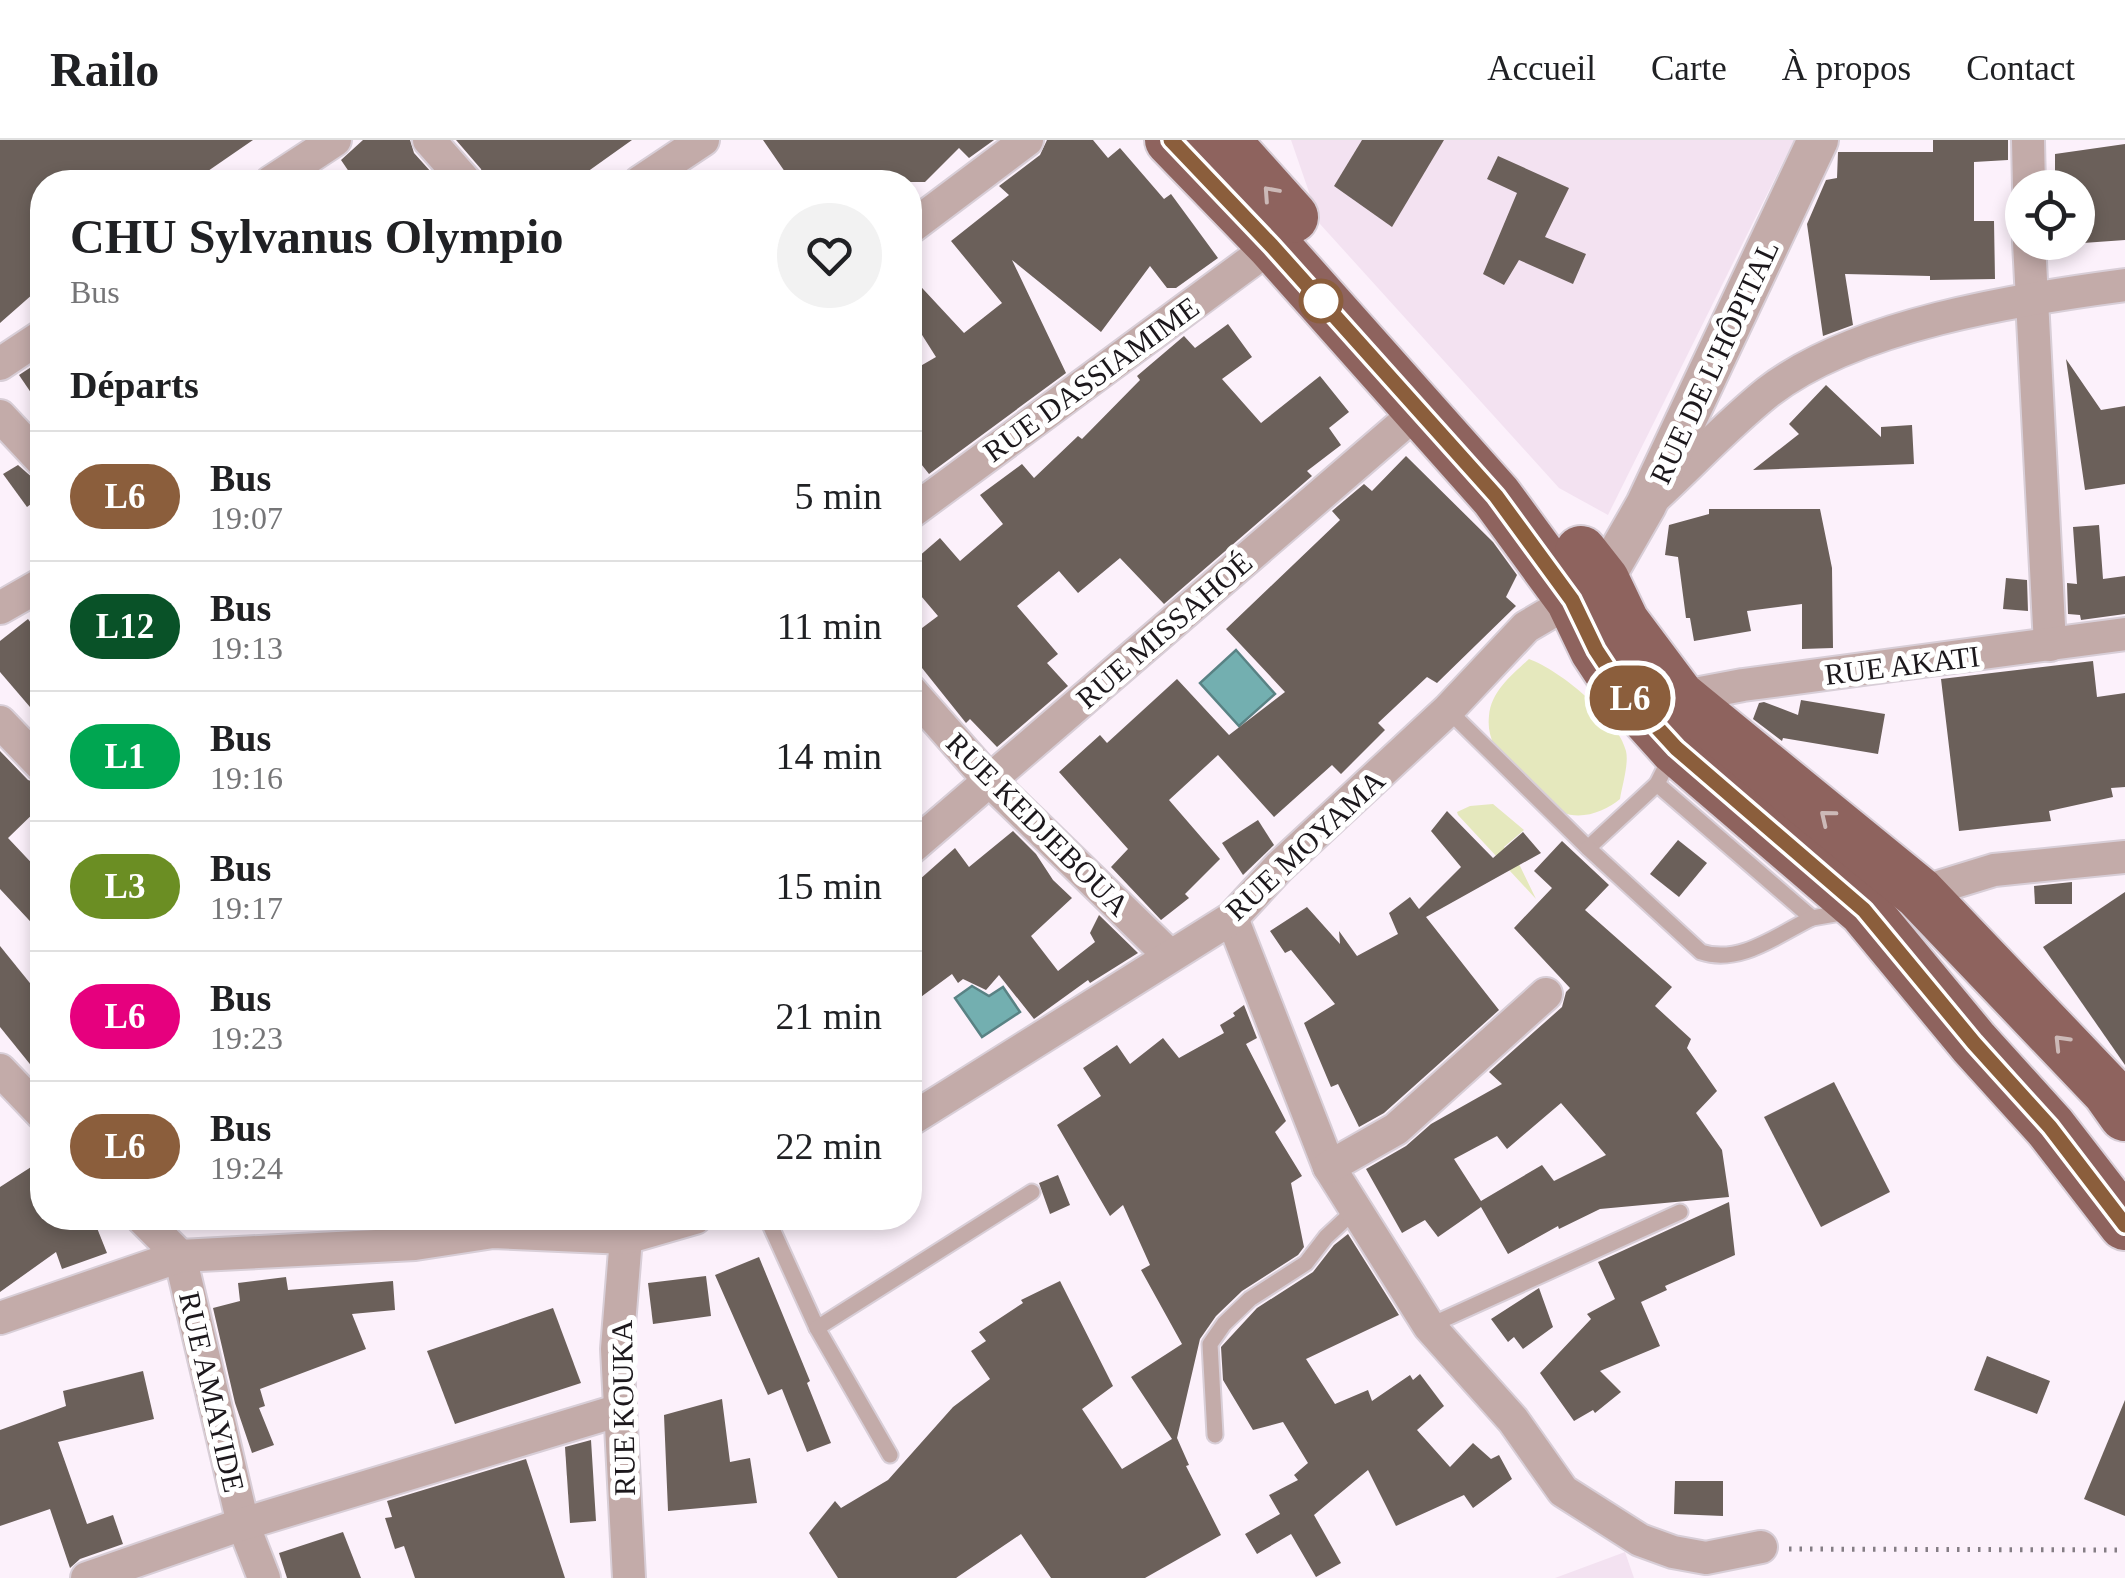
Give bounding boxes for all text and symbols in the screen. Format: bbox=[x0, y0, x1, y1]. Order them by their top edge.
text: Railo bbox=[50, 43, 159, 96]
text: Accueil bbox=[1487, 49, 1596, 88]
text: Carte bbox=[1651, 49, 1727, 88]
text: À propos bbox=[1782, 49, 1911, 88]
text: Contact bbox=[1966, 49, 2075, 88]
map controls bbox=[2005, 170, 2095, 260]
button: locate bbox=[2005, 170, 2095, 260]
one-way arrow bbox=[1264, 186, 1282, 205]
button: heart bbox=[777, 203, 882, 308]
text: CHU Sylvanus Olympio bbox=[70, 210, 563, 263]
street label: RUE DE L'HÔPITAL bbox=[1643, 235, 1785, 489]
text: Bus bbox=[70, 274, 120, 310]
unlabelled marker bbox=[1300, 280, 1342, 322]
street label: RUE DASSIAMIME bbox=[977, 290, 1205, 468]
text: Départs bbox=[70, 364, 199, 406]
text: Bus bbox=[210, 457, 271, 499]
text: 5 min bbox=[794, 475, 882, 517]
text: L6 bbox=[105, 477, 145, 516]
text: 19:07 bbox=[210, 500, 283, 536]
street label: RUE MISSAHOÉ bbox=[1070, 545, 1258, 715]
text: Bus bbox=[210, 587, 271, 629]
text: 11 min bbox=[777, 605, 882, 647]
text: L12 bbox=[96, 607, 154, 646]
text: 19:13 bbox=[210, 630, 283, 666]
street label: RUE AKATI bbox=[1823, 639, 1981, 691]
line badge: L6 bbox=[1585, 666, 1675, 730]
text: L6 bbox=[1610, 679, 1650, 718]
text: Bus bbox=[210, 717, 271, 759]
street label: RUE KEDJEBOUA bbox=[940, 726, 1136, 922]
text: 14 min bbox=[775, 735, 882, 777]
text: L1 bbox=[105, 737, 145, 776]
text: 19:16 bbox=[210, 760, 283, 796]
street label: RUE MOYAMA bbox=[1219, 763, 1391, 927]
one-way arrow bbox=[1820, 811, 1838, 829]
text: Bus bbox=[210, 847, 271, 889]
text: 15 min bbox=[775, 865, 882, 907]
text: L3 bbox=[105, 867, 145, 906]
text: 19:17 bbox=[210, 890, 283, 926]
text: Bus bbox=[210, 977, 271, 1019]
text: 21 min bbox=[775, 995, 882, 1037]
text: L6 bbox=[105, 997, 145, 1036]
text: 19:23 bbox=[210, 1020, 283, 1056]
one-way arrow bbox=[2054, 1036, 2072, 1054]
text: Bus bbox=[210, 1107, 271, 1149]
text: 22 min bbox=[775, 1125, 882, 1167]
text: L6 bbox=[105, 1127, 145, 1166]
text: 19:24 bbox=[210, 1150, 283, 1186]
street label: RUE AMAYIDE bbox=[173, 1289, 251, 1495]
street label: RUE KOUKA bbox=[605, 1319, 641, 1496]

